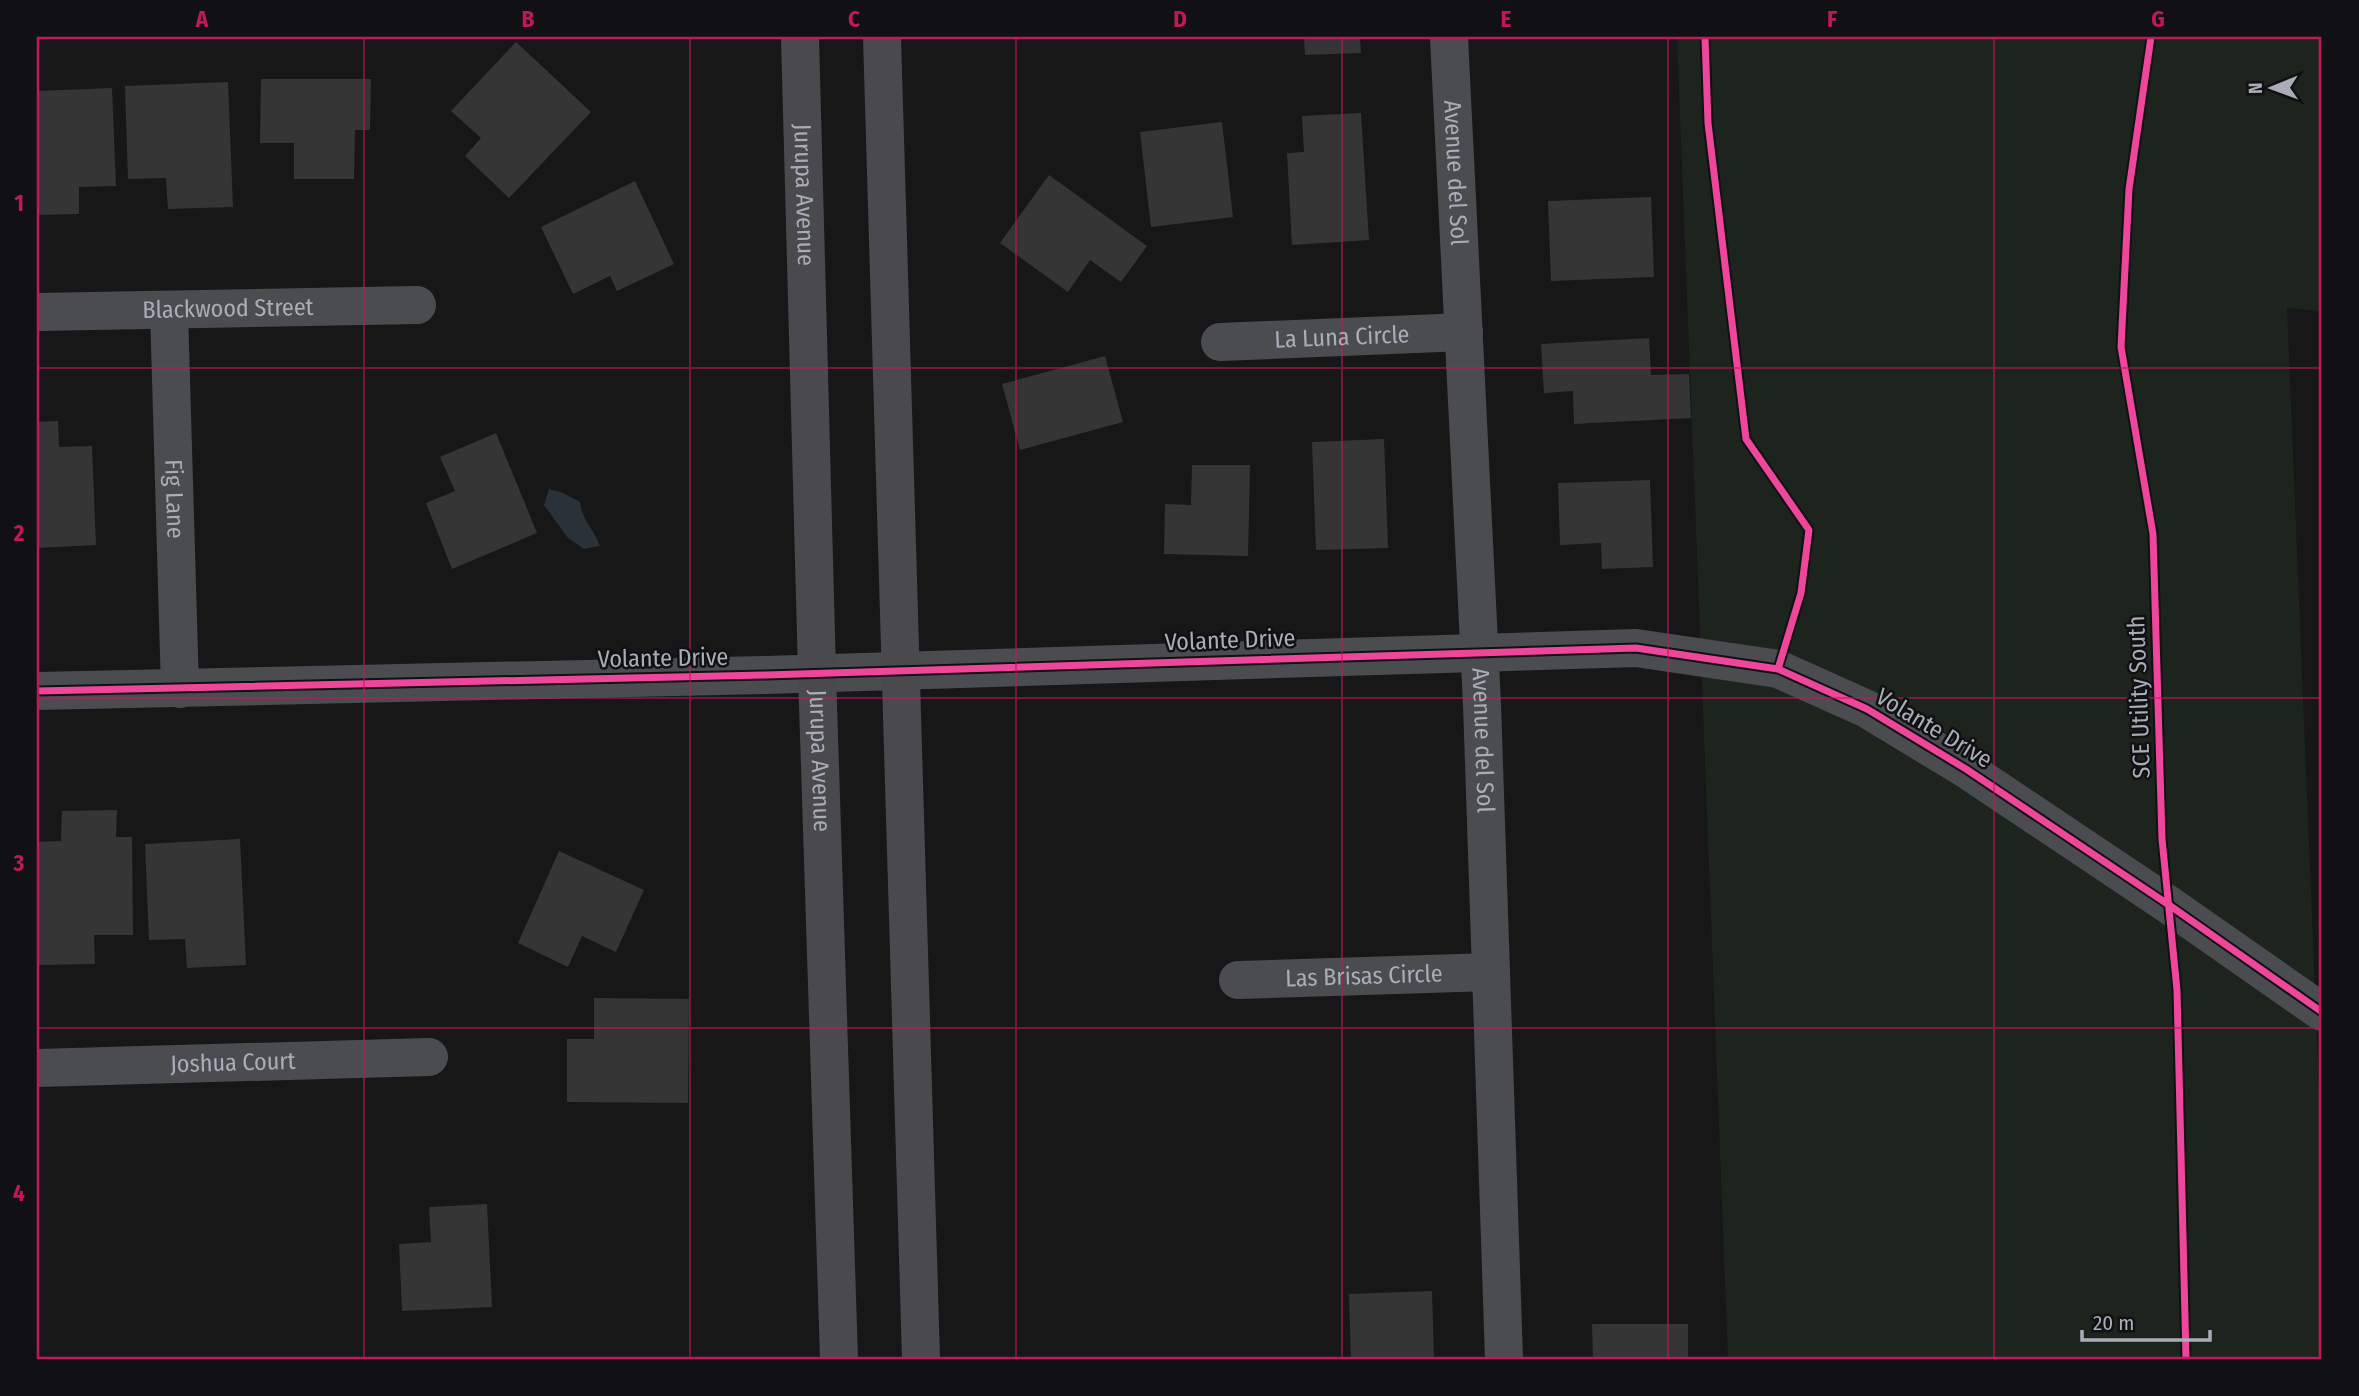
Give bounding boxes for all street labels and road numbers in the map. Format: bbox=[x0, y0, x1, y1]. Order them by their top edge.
street label: Avenue del Sol bbox=[1438, 100, 1473, 246]
street label: Jurupa Avenue bbox=[788, 123, 820, 266]
street label: Blackwood Street bbox=[142, 293, 314, 324]
street label: La Luna Circle bbox=[1274, 320, 1410, 354]
street label: Fig Lane bbox=[159, 459, 190, 539]
street label: SCE Utility South bbox=[2122, 615, 2156, 779]
street label: Volante Drive bbox=[1164, 624, 1296, 656]
street label: Volante Drive bbox=[597, 643, 729, 673]
street label: Avenue del Sol bbox=[1466, 667, 1500, 813]
street label: Volante Drive bbox=[1871, 682, 1997, 774]
street label: Jurupa Avenue bbox=[804, 689, 836, 832]
street label: Las Brisas Circle bbox=[1285, 960, 1443, 992]
street label: Joshua Court bbox=[170, 1047, 296, 1078]

